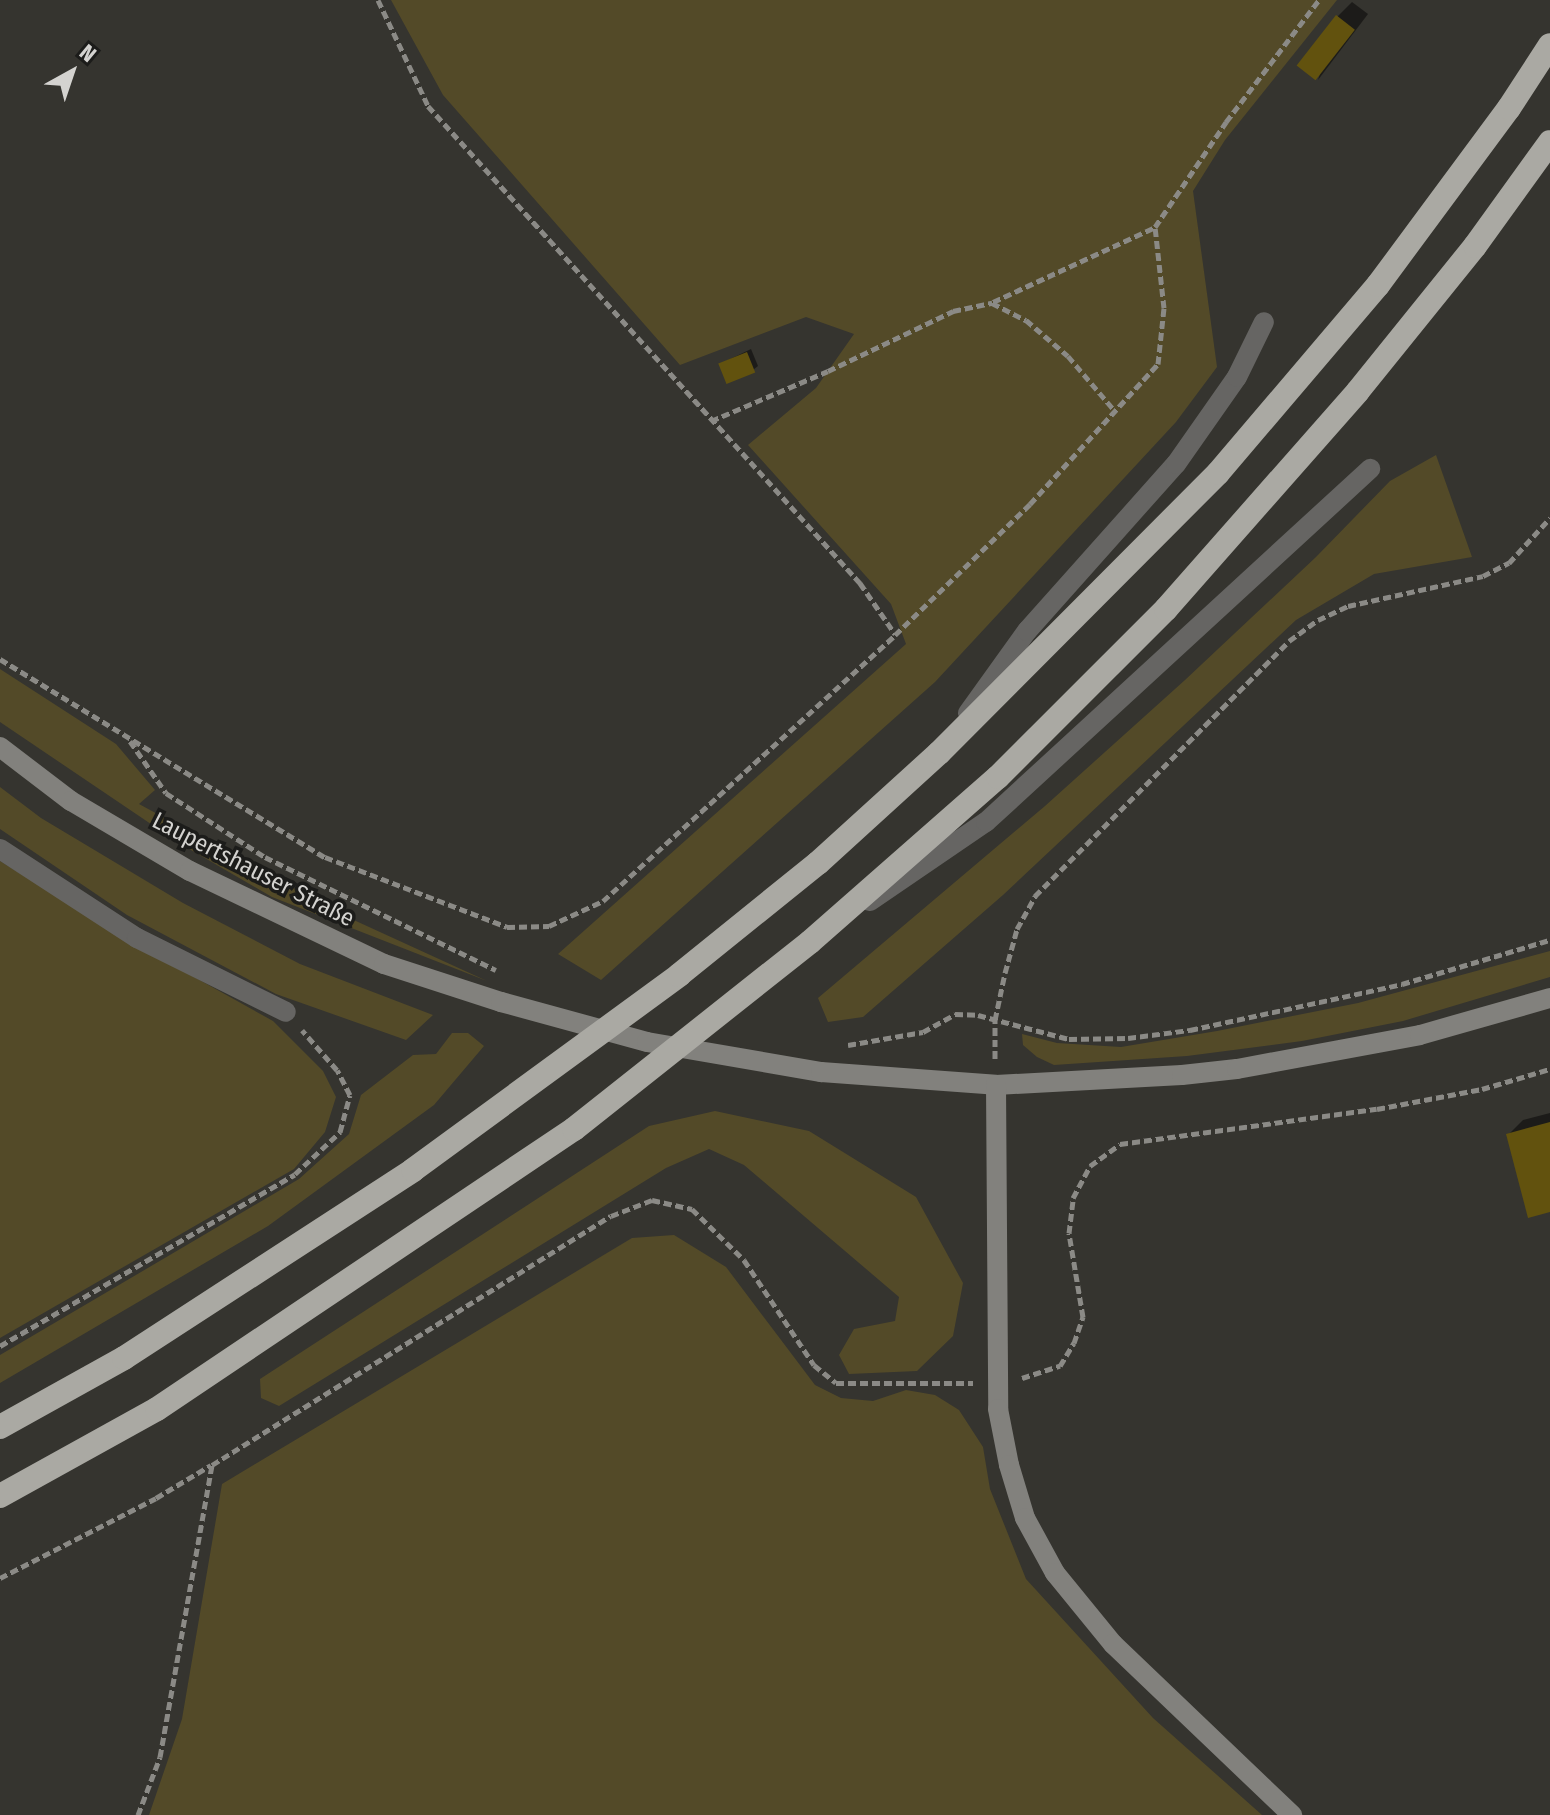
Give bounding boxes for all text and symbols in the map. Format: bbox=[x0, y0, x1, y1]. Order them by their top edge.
north arrow bbox=[32, 32, 112, 112]
text: N bbox=[74, 39, 101, 68]
street label: Laupertshauser Straße bbox=[147, 807, 359, 933]

